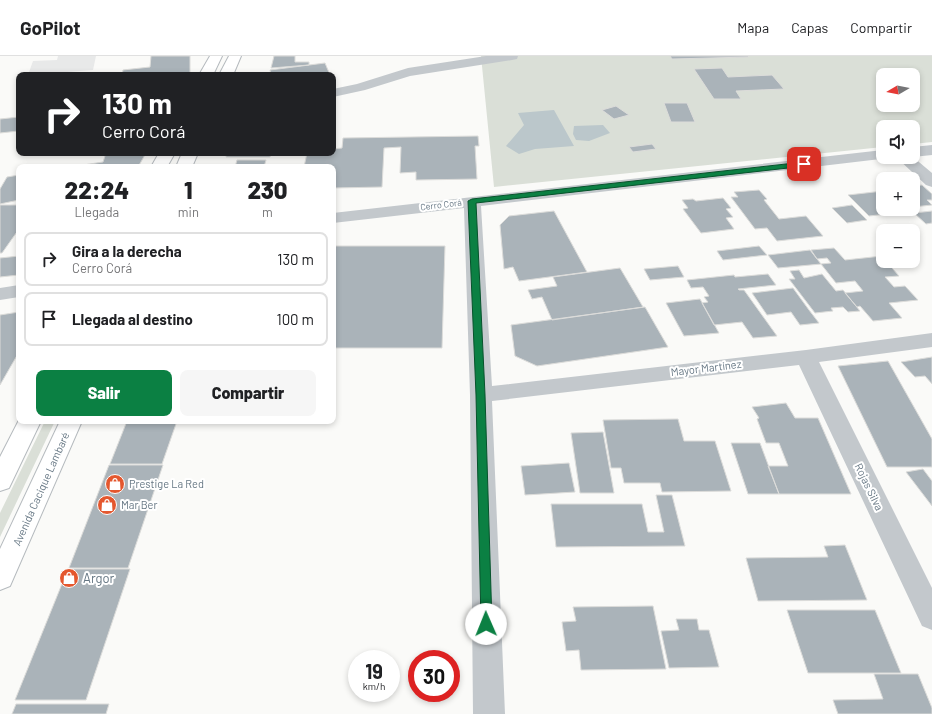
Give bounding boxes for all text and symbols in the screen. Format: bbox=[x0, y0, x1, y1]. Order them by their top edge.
text: GoPilot bbox=[20, 16, 81, 39]
text: Mapa bbox=[737, 19, 769, 36]
text: Capas bbox=[791, 19, 828, 36]
text: Compartir bbox=[850, 19, 912, 36]
north arrow bbox=[876, 68, 920, 112]
map controls bbox=[876, 68, 920, 268]
text: 130 m bbox=[102, 86, 172, 120]
icon: right bbox=[36, 88, 88, 140]
text: Cerro Corá bbox=[102, 120, 185, 142]
button: sound bbox=[876, 120, 920, 164]
pin bbox=[787, 147, 821, 181]
icon: arrive bbox=[793, 153, 815, 175]
button: + bbox=[876, 172, 920, 216]
text: 22:24 bbox=[65, 175, 129, 204]
text: 1 bbox=[184, 175, 193, 204]
text: 230 bbox=[247, 175, 288, 204]
street label: Cerro Corá bbox=[420, 197, 462, 213]
text: Llegada bbox=[75, 204, 119, 220]
text: min bbox=[178, 204, 199, 220]
text: m bbox=[262, 204, 273, 220]
button: − bbox=[876, 224, 920, 268]
text: Gira a la derecha bbox=[72, 242, 182, 260]
icon: right bbox=[38, 248, 60, 270]
text: 130 m bbox=[277, 250, 314, 268]
text: Cerro Corá bbox=[72, 260, 132, 276]
icon: arrive bbox=[38, 308, 60, 330]
text: Llegada al destino bbox=[72, 310, 193, 328]
text: 100 m bbox=[276, 310, 314, 328]
street label: Mayor Martínez bbox=[670, 357, 742, 378]
button: Salir bbox=[36, 370, 172, 416]
button: Compartir bbox=[180, 370, 316, 416]
street label: Avenida Cacique Lambaré bbox=[10, 430, 72, 548]
street label: Rojas Silva bbox=[852, 461, 886, 513]
shop icon: Prestige La Red bbox=[104, 473, 126, 495]
place label: Prestige La Red bbox=[129, 477, 204, 490]
shop icon: Mar Ber bbox=[96, 494, 118, 516]
place label: Mar Ber bbox=[121, 498, 157, 511]
shop icon: Argor bbox=[58, 567, 80, 589]
place label: Argor bbox=[83, 570, 115, 586]
position arrow bbox=[465, 603, 507, 645]
speed limit sign: 30 bbox=[408, 650, 460, 702]
text: 19 bbox=[365, 659, 383, 683]
text: km/h bbox=[363, 680, 385, 692]

